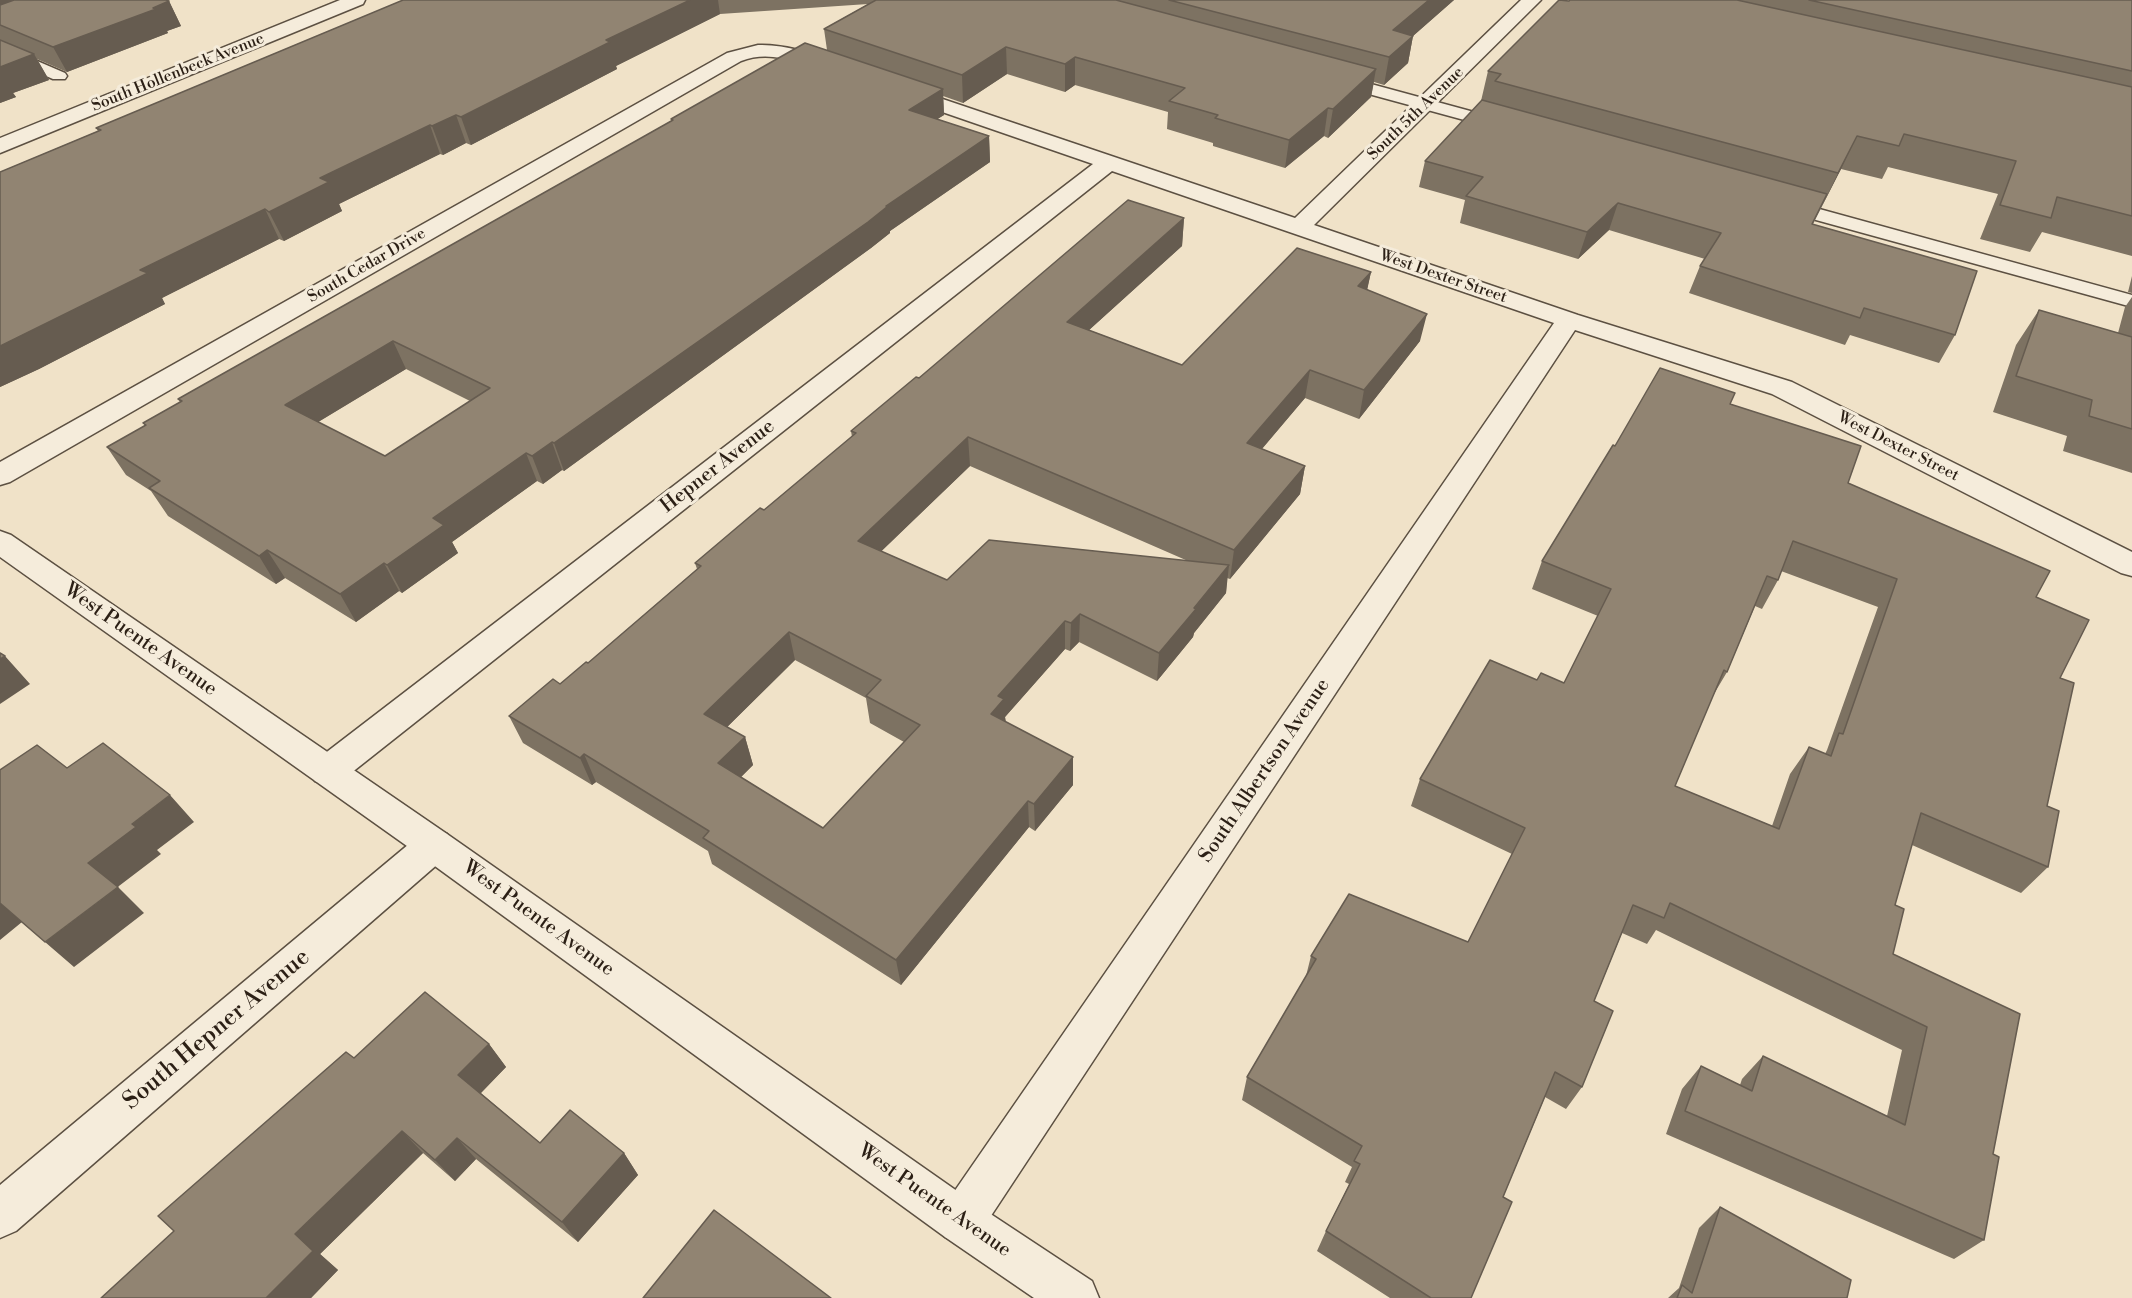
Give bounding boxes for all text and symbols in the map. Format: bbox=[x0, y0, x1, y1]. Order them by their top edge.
street label: South Hollenbeck Avenue bbox=[89, 30, 267, 116]
street label: South 5th Avenue bbox=[1364, 63, 1468, 165]
street label: South Cedar Drive bbox=[305, 224, 429, 308]
street label: West Dexter Street bbox=[1377, 246, 1509, 308]
street label: West Dexter Street bbox=[1834, 408, 1962, 486]
street label: Hepner Avenue bbox=[656, 415, 780, 519]
street label: West Puente Avenue bbox=[59, 578, 221, 702]
street label: South Albertson Avenue bbox=[1194, 674, 1336, 868]
street label: West Puente Avenue bbox=[458, 856, 618, 982]
street label: South Hepner Avenue bbox=[118, 943, 316, 1117]
street label: West Puente Avenue bbox=[853, 1139, 1015, 1263]

